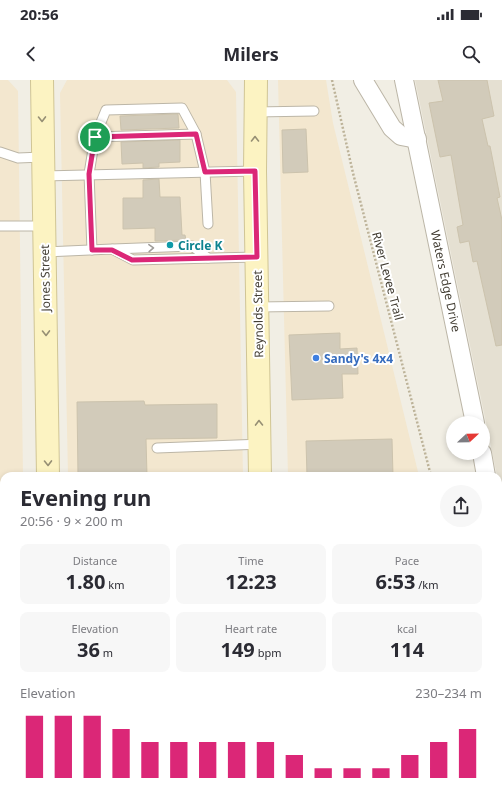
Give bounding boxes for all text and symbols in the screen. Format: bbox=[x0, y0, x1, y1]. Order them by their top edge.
text: 20:56 bbox=[20, 4, 59, 24]
text: Milers bbox=[223, 42, 279, 66]
icon: back bbox=[20, 43, 42, 65]
icon: search bbox=[460, 43, 482, 65]
one-way arrow bbox=[38, 116, 47, 122]
pin bbox=[78, 120, 112, 154]
icon: arrive bbox=[84, 126, 106, 148]
one-way arrow bbox=[251, 136, 259, 142]
street label: Waters Edge Drive bbox=[427, 229, 465, 334]
street label: River Levee Trail bbox=[368, 230, 408, 322]
place label: Circle K bbox=[178, 237, 222, 254]
marker: Circle K bbox=[165, 240, 175, 250]
street label: Jones Street bbox=[36, 244, 54, 313]
one-way arrow bbox=[148, 244, 154, 252]
street label: Reynolds Street bbox=[249, 269, 267, 358]
one-way arrow bbox=[42, 330, 50, 336]
place label: Sandy's 4x4 bbox=[324, 350, 393, 367]
marker: Sandy's 4x4 bbox=[311, 353, 321, 363]
north arrow bbox=[446, 416, 490, 460]
map controls bbox=[446, 416, 490, 460]
one-way arrow bbox=[255, 420, 264, 426]
one-way arrow bbox=[44, 460, 52, 466]
text: Evening run bbox=[20, 482, 151, 512]
button: share bbox=[440, 485, 482, 527]
text: 20:56 · 9 × 200 m bbox=[20, 512, 123, 530]
text: Distance bbox=[73, 553, 117, 568]
text: Time bbox=[238, 553, 264, 568]
text: Pace bbox=[395, 553, 419, 568]
text: 1.80 bbox=[66, 568, 105, 595]
text: 12:23 bbox=[225, 568, 277, 595]
text: 6:53 bbox=[375, 568, 415, 595]
text: km bbox=[105, 577, 124, 592]
text: /km bbox=[415, 577, 439, 592]
text: Elevation bbox=[72, 621, 118, 636]
text: Heart rate bbox=[225, 621, 277, 636]
text: kcal bbox=[397, 621, 417, 636]
text: 36 bbox=[77, 636, 100, 663]
text: 149 bbox=[220, 636, 255, 663]
text: 114 bbox=[390, 636, 424, 663]
text: m bbox=[100, 645, 113, 660]
text: bpm bbox=[255, 645, 282, 660]
text: Elevation bbox=[20, 684, 76, 702]
text: 230–234 m bbox=[415, 684, 482, 702]

